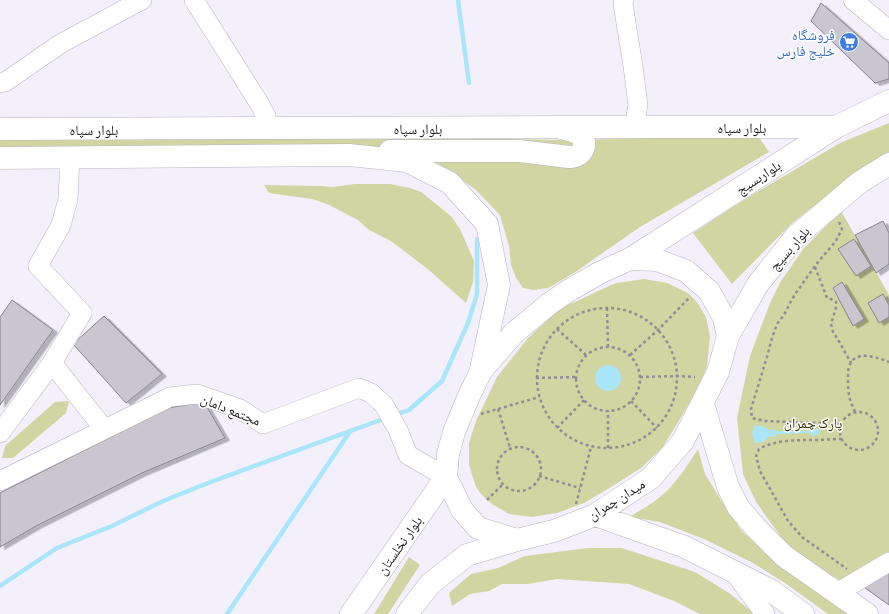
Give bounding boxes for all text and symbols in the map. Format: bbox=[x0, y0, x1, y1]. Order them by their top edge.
place label: فروشگاه خلیج فارس bbox=[777, 26, 835, 61]
supermarket icon: فروشگاه خلیج فارس bbox=[838, 31, 860, 53]
street label: بلوار سپاه bbox=[718, 119, 767, 137]
street label: بلوار سپاه bbox=[394, 120, 443, 138]
street label: بلوار سپاه bbox=[70, 121, 119, 139]
street label: بلواربسیج bbox=[732, 156, 785, 199]
street label: بلوار بسیج bbox=[765, 222, 814, 275]
street label: مجتمع دامان bbox=[198, 389, 263, 431]
park label: پارک چمران bbox=[784, 414, 842, 432]
street label: میدان چمران bbox=[584, 475, 648, 524]
street label: بلوار نخلستان bbox=[373, 512, 426, 578]

